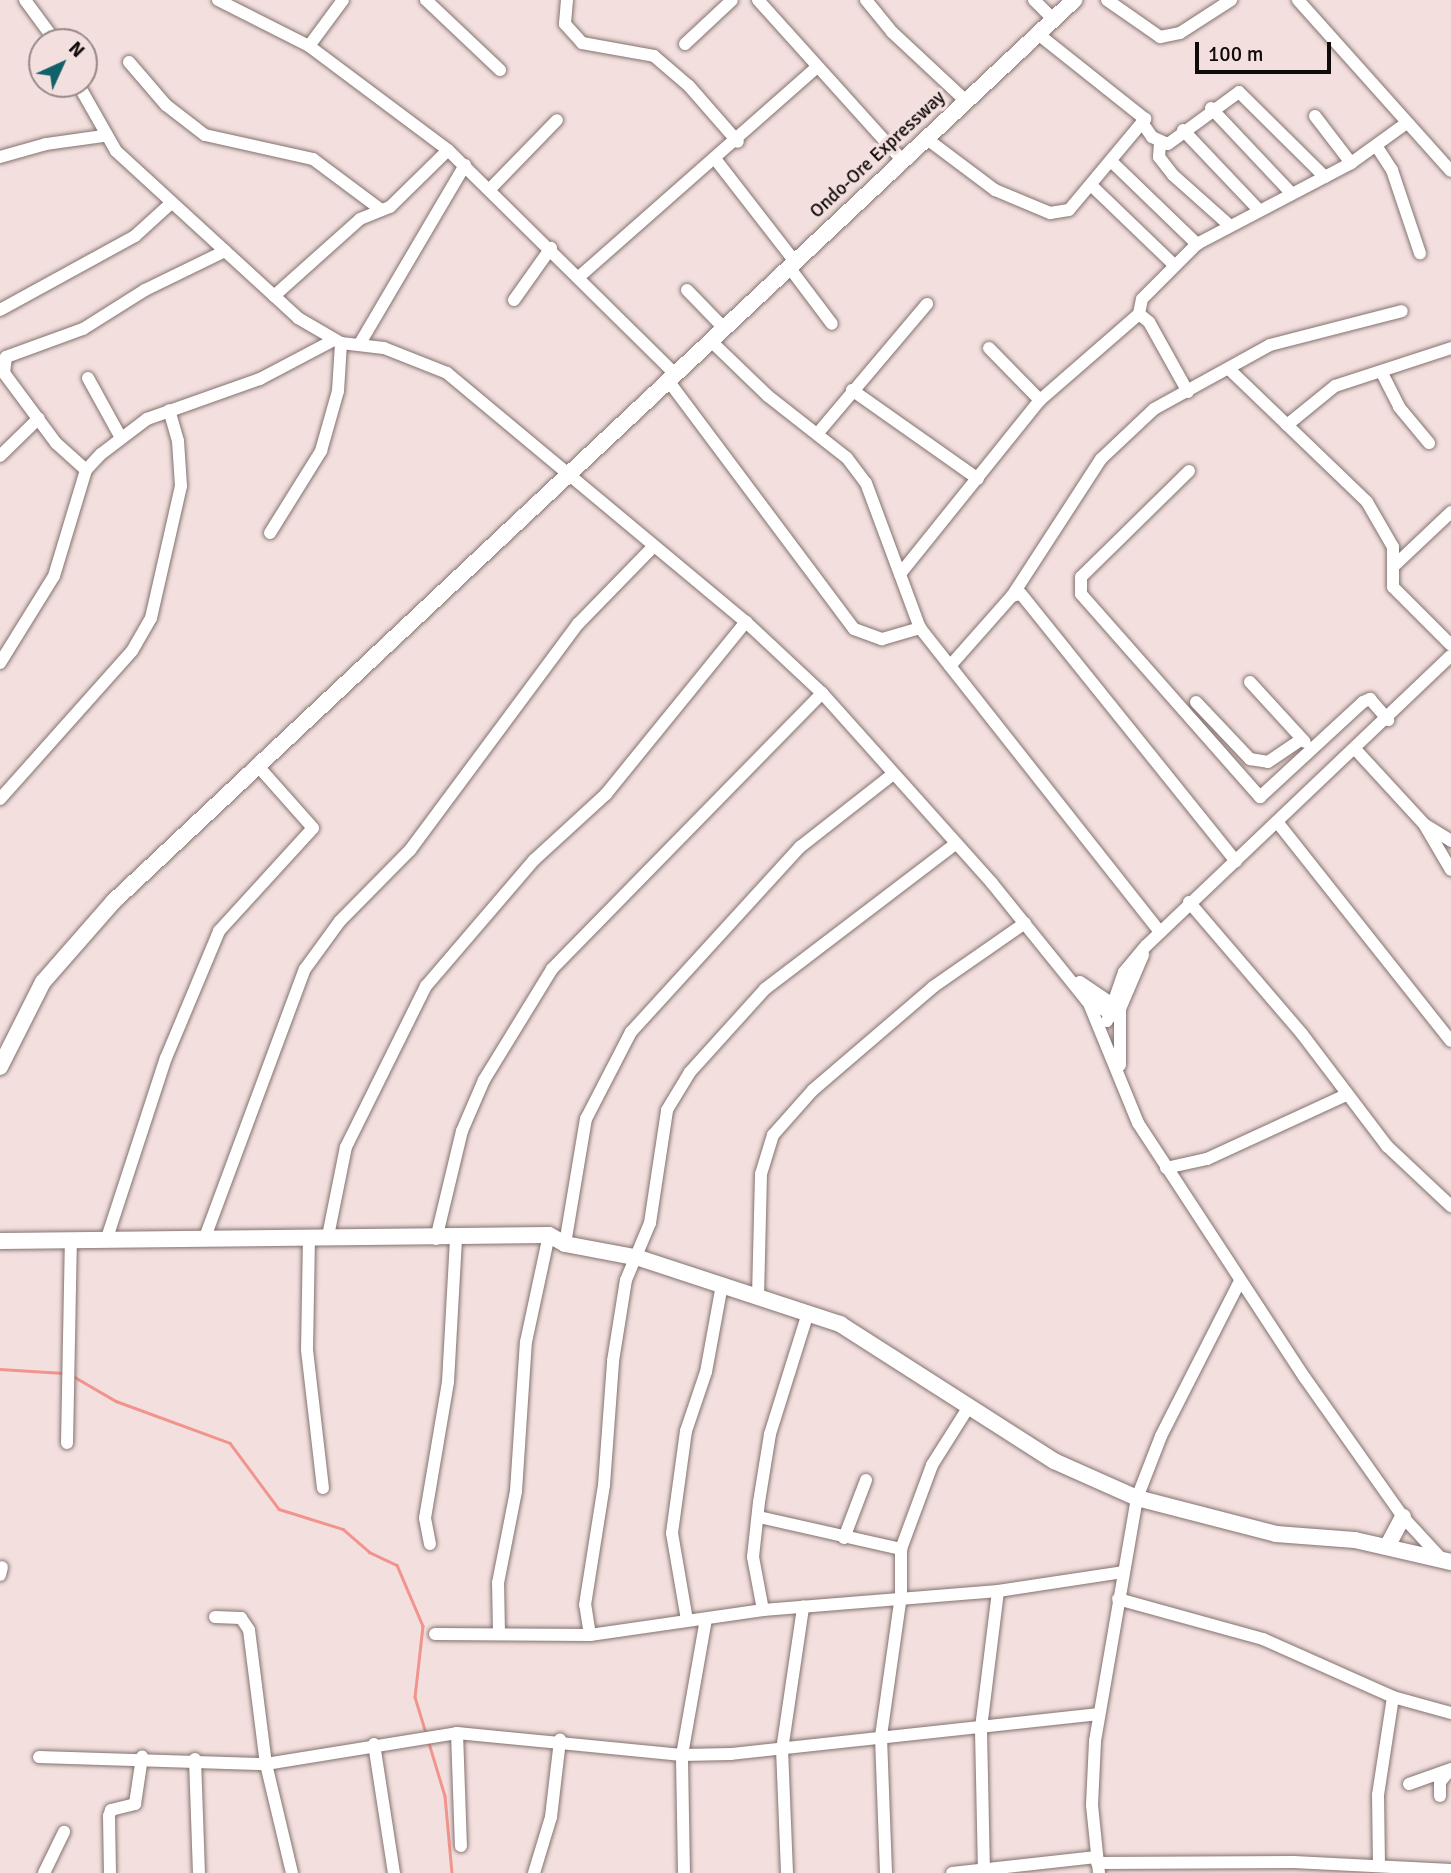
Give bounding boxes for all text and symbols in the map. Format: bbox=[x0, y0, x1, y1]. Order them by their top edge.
north arrow bbox=[28, 28, 98, 98]
scale bar bbox=[1199, 28, 1336, 72]
text: N bbox=[63, 36, 90, 63]
text: 100 m bbox=[1208, 41, 1263, 67]
street label: Ondo-Ore Expressway bbox=[806, 86, 950, 224]

